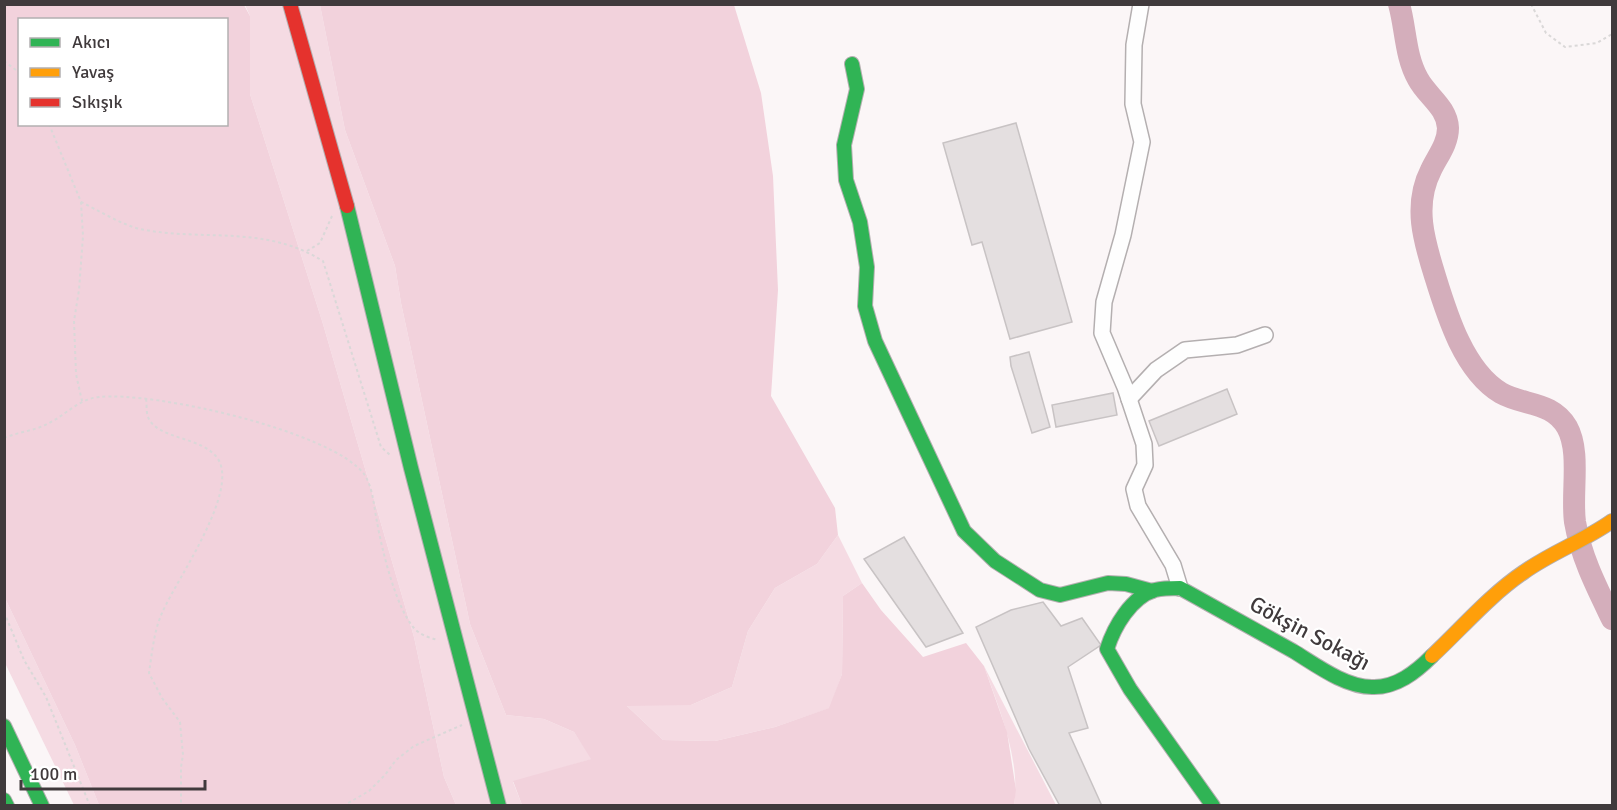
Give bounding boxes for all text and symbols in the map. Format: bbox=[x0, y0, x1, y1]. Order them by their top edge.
legend bbox=[18, 18, 228, 126]
text: Akıcı bbox=[72, 31, 110, 53]
text: Yavaş bbox=[72, 61, 114, 83]
text: Sıkışık bbox=[72, 91, 122, 113]
street label: Gökşin Sokağı bbox=[1245, 590, 1375, 676]
scale bar bbox=[21, 753, 206, 791]
text: 100 m bbox=[30, 763, 77, 785]

